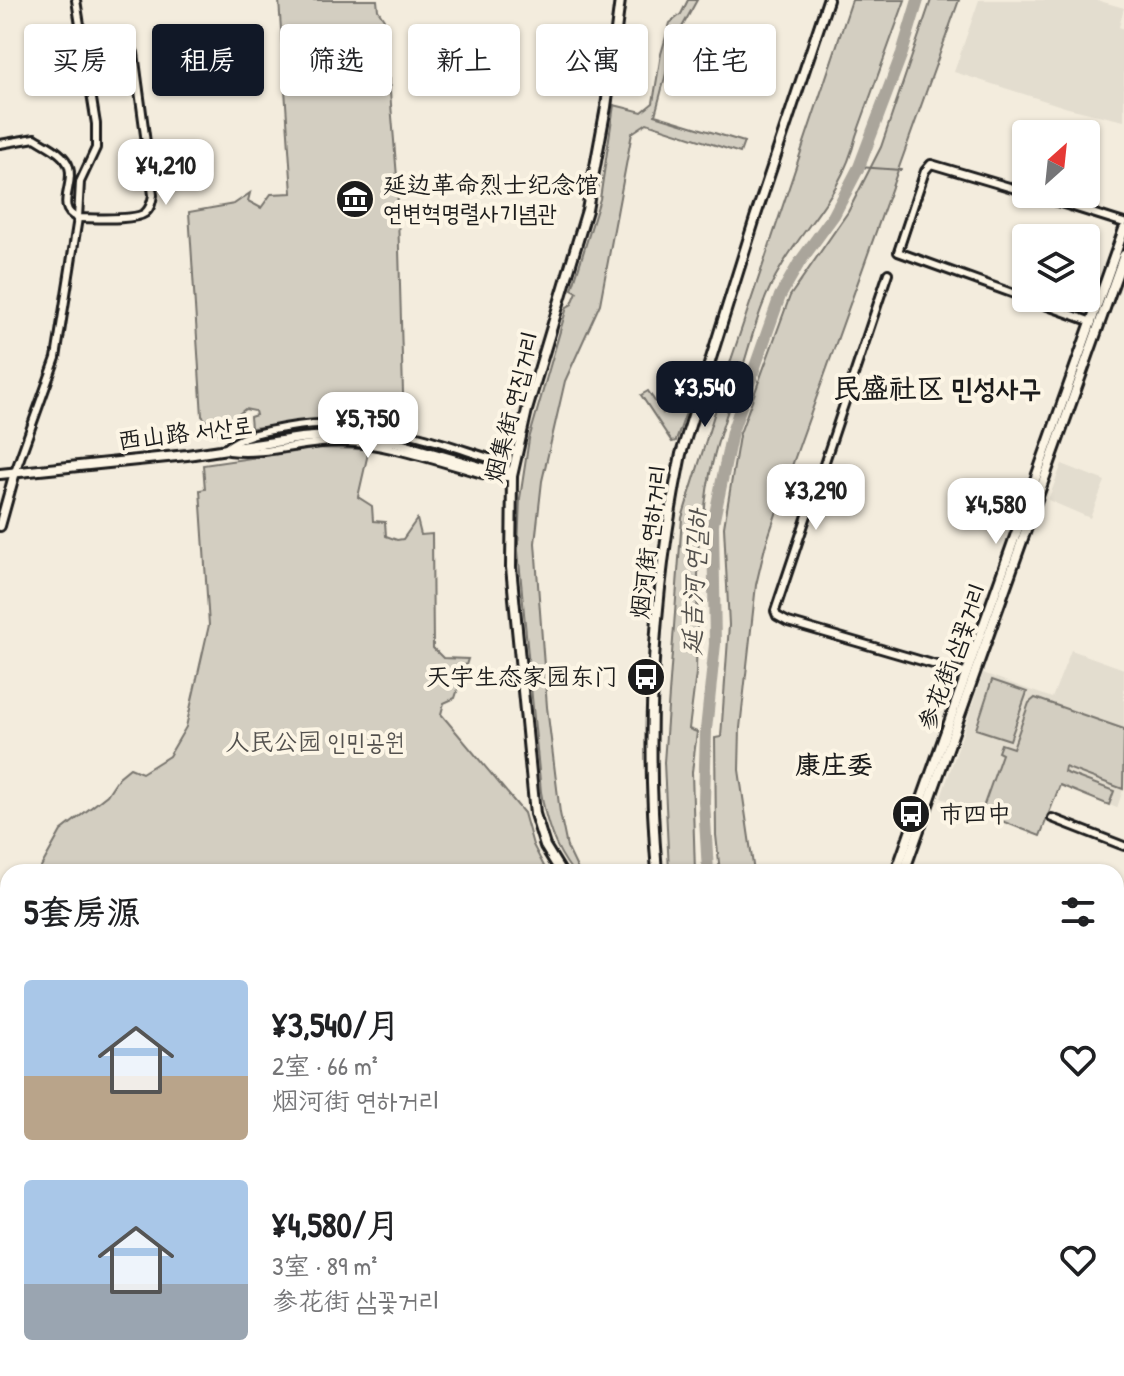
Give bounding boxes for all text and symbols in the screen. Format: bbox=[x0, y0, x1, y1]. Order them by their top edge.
chip: 买房 bbox=[24, 24, 136, 96]
chip: 租房 bbox=[152, 24, 264, 96]
chip: 筛选 bbox=[280, 24, 392, 96]
chip: 新上 bbox=[408, 24, 520, 96]
chip: 公寓 bbox=[536, 24, 648, 96]
chip: 住宅 bbox=[664, 24, 776, 96]
north arrow bbox=[1012, 120, 1100, 208]
map controls bbox=[1012, 120, 1100, 312]
pin: ¥4,210 bbox=[101, 139, 231, 207]
text: ¥4,210 bbox=[136, 147, 196, 182]
place label: 延边革命烈士纪念馆 연변혁명렬사기념관 bbox=[383, 168, 599, 228]
museum icon: 延边革命烈士纪念馆 연변혁명렬사기념관 bbox=[334, 178, 376, 220]
button: layers bbox=[1012, 224, 1100, 312]
street label: 烟集街 연집거리 bbox=[477, 328, 545, 486]
pin: ¥3,540 bbox=[640, 361, 770, 429]
text: ¥3,540 bbox=[674, 369, 736, 404]
district label: 民盛社区 민성사구 bbox=[833, 369, 1041, 407]
pin: ¥5,750 bbox=[303, 392, 433, 460]
text: ¥5,750 bbox=[336, 400, 400, 435]
street label: 西山路 서산로 bbox=[116, 408, 254, 456]
street label: 烟河街 연하거리 bbox=[623, 463, 673, 621]
pin: ¥3,290 bbox=[751, 464, 881, 532]
text: ¥3,290 bbox=[785, 472, 847, 507]
pin: ¥4,580 bbox=[931, 478, 1061, 546]
text: ¥4,580 bbox=[966, 486, 1026, 521]
water label: 延吉河 연길하 bbox=[673, 506, 714, 656]
street label: 参花街 삼꽃거리 bbox=[910, 578, 993, 735]
bus stop icon: 天宇生态家园东门 bbox=[625, 656, 667, 698]
place label: 天宇生态家园东门 bbox=[426, 660, 618, 692]
park label: 人民公园 인민공원 bbox=[226, 725, 404, 757]
district label: 康庄委 bbox=[795, 747, 873, 782]
bus stop icon: 市四中 bbox=[890, 793, 932, 835]
place label: 市四中 bbox=[939, 797, 1011, 829]
text: 5套房源 bbox=[24, 889, 140, 935]
icon: filters bbox=[1056, 890, 1100, 934]
text: ¥3,540/月 bbox=[272, 1002, 401, 1048]
icon: home bbox=[88, 1012, 184, 1108]
icon: heart bbox=[1056, 1038, 1100, 1082]
text: 2室 · 66 m² bbox=[272, 1048, 378, 1083]
text: 烟河街 연하거리 bbox=[272, 1083, 440, 1118]
text: ¥4,580/月 bbox=[272, 1202, 400, 1248]
icon: home bbox=[88, 1212, 184, 1308]
icon: heart bbox=[1056, 1238, 1100, 1282]
text: 3室 · 89 m² bbox=[272, 1248, 377, 1283]
text: 参花街 삼꽃거리 bbox=[272, 1283, 440, 1318]

